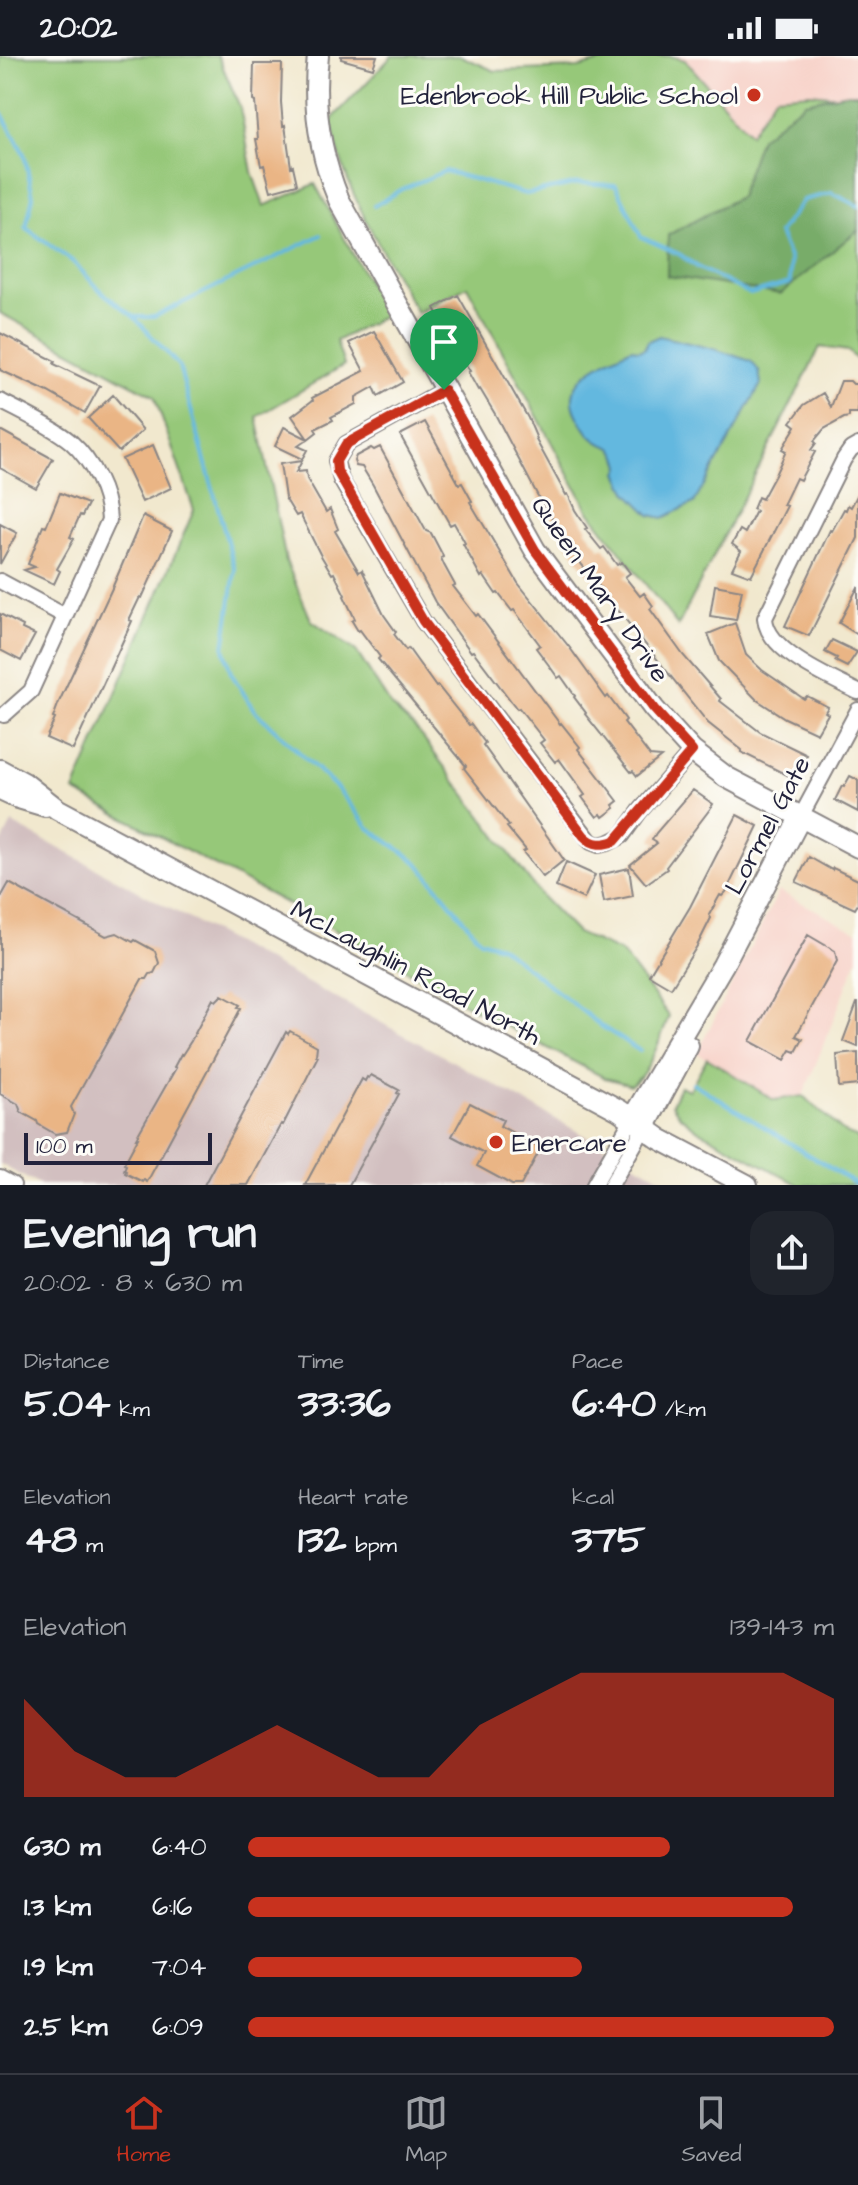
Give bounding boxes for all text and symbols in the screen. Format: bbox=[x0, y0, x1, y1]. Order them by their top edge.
text: 20:02 bbox=[40, 7, 117, 49]
place label: Edenbrook Hill Public School bbox=[401, 78, 738, 114]
marker: Edenbrook Hill Public School bbox=[745, 86, 763, 104]
pin bbox=[410, 308, 478, 390]
icon: arrive bbox=[422, 320, 466, 364]
street label: Queen Mary Drive bbox=[521, 489, 678, 691]
street label: Lormel Gate bbox=[716, 750, 819, 901]
street label: McLaughlin Road North bbox=[283, 892, 547, 1056]
place label: Enercare bbox=[512, 1125, 627, 1161]
scale bar bbox=[24, 1129, 212, 1165]
text: 100 m bbox=[36, 1131, 93, 1162]
marker: Enercare bbox=[487, 1133, 505, 1151]
text: Evening run bbox=[24, 1204, 256, 1265]
button: share bbox=[750, 1211, 834, 1295]
text: 20:02 · 8 × 630 m bbox=[24, 1265, 242, 1301]
text: Distance bbox=[24, 1346, 110, 1377]
text: Time bbox=[298, 1346, 344, 1377]
text: Pace bbox=[572, 1346, 623, 1377]
text: 5.04 bbox=[24, 1377, 110, 1432]
text: 33:36 bbox=[298, 1377, 391, 1432]
text: 6:40 bbox=[572, 1377, 656, 1432]
text: km bbox=[110, 1394, 150, 1425]
text: /km bbox=[656, 1394, 706, 1425]
text: Elevation bbox=[24, 1482, 111, 1513]
text: Heart rate bbox=[298, 1482, 408, 1513]
text: kcal bbox=[572, 1482, 614, 1513]
text: 48 bbox=[24, 1513, 77, 1568]
text: 132 bbox=[298, 1513, 346, 1568]
text: 375 bbox=[572, 1513, 645, 1568]
text: m bbox=[77, 1530, 103, 1561]
text: bpm bbox=[346, 1530, 397, 1561]
text: Elevation bbox=[24, 1609, 126, 1645]
text: 139–143 m bbox=[730, 1609, 834, 1645]
text: 630 m bbox=[24, 1829, 101, 1865]
text: 6:40 bbox=[152, 1829, 207, 1865]
text: 1.3 km bbox=[24, 1889, 91, 1925]
text: 6:16 bbox=[152, 1889, 192, 1925]
text: 1.9 km bbox=[24, 1949, 92, 1985]
text: 7:04 bbox=[152, 1949, 206, 1985]
text: 2.5 km bbox=[24, 2009, 108, 2045]
text: 6:09 bbox=[152, 2009, 204, 2045]
tab: Home bbox=[117, 2091, 171, 2170]
tab: Map bbox=[404, 2091, 448, 2170]
tab: Saved bbox=[682, 2091, 741, 2170]

